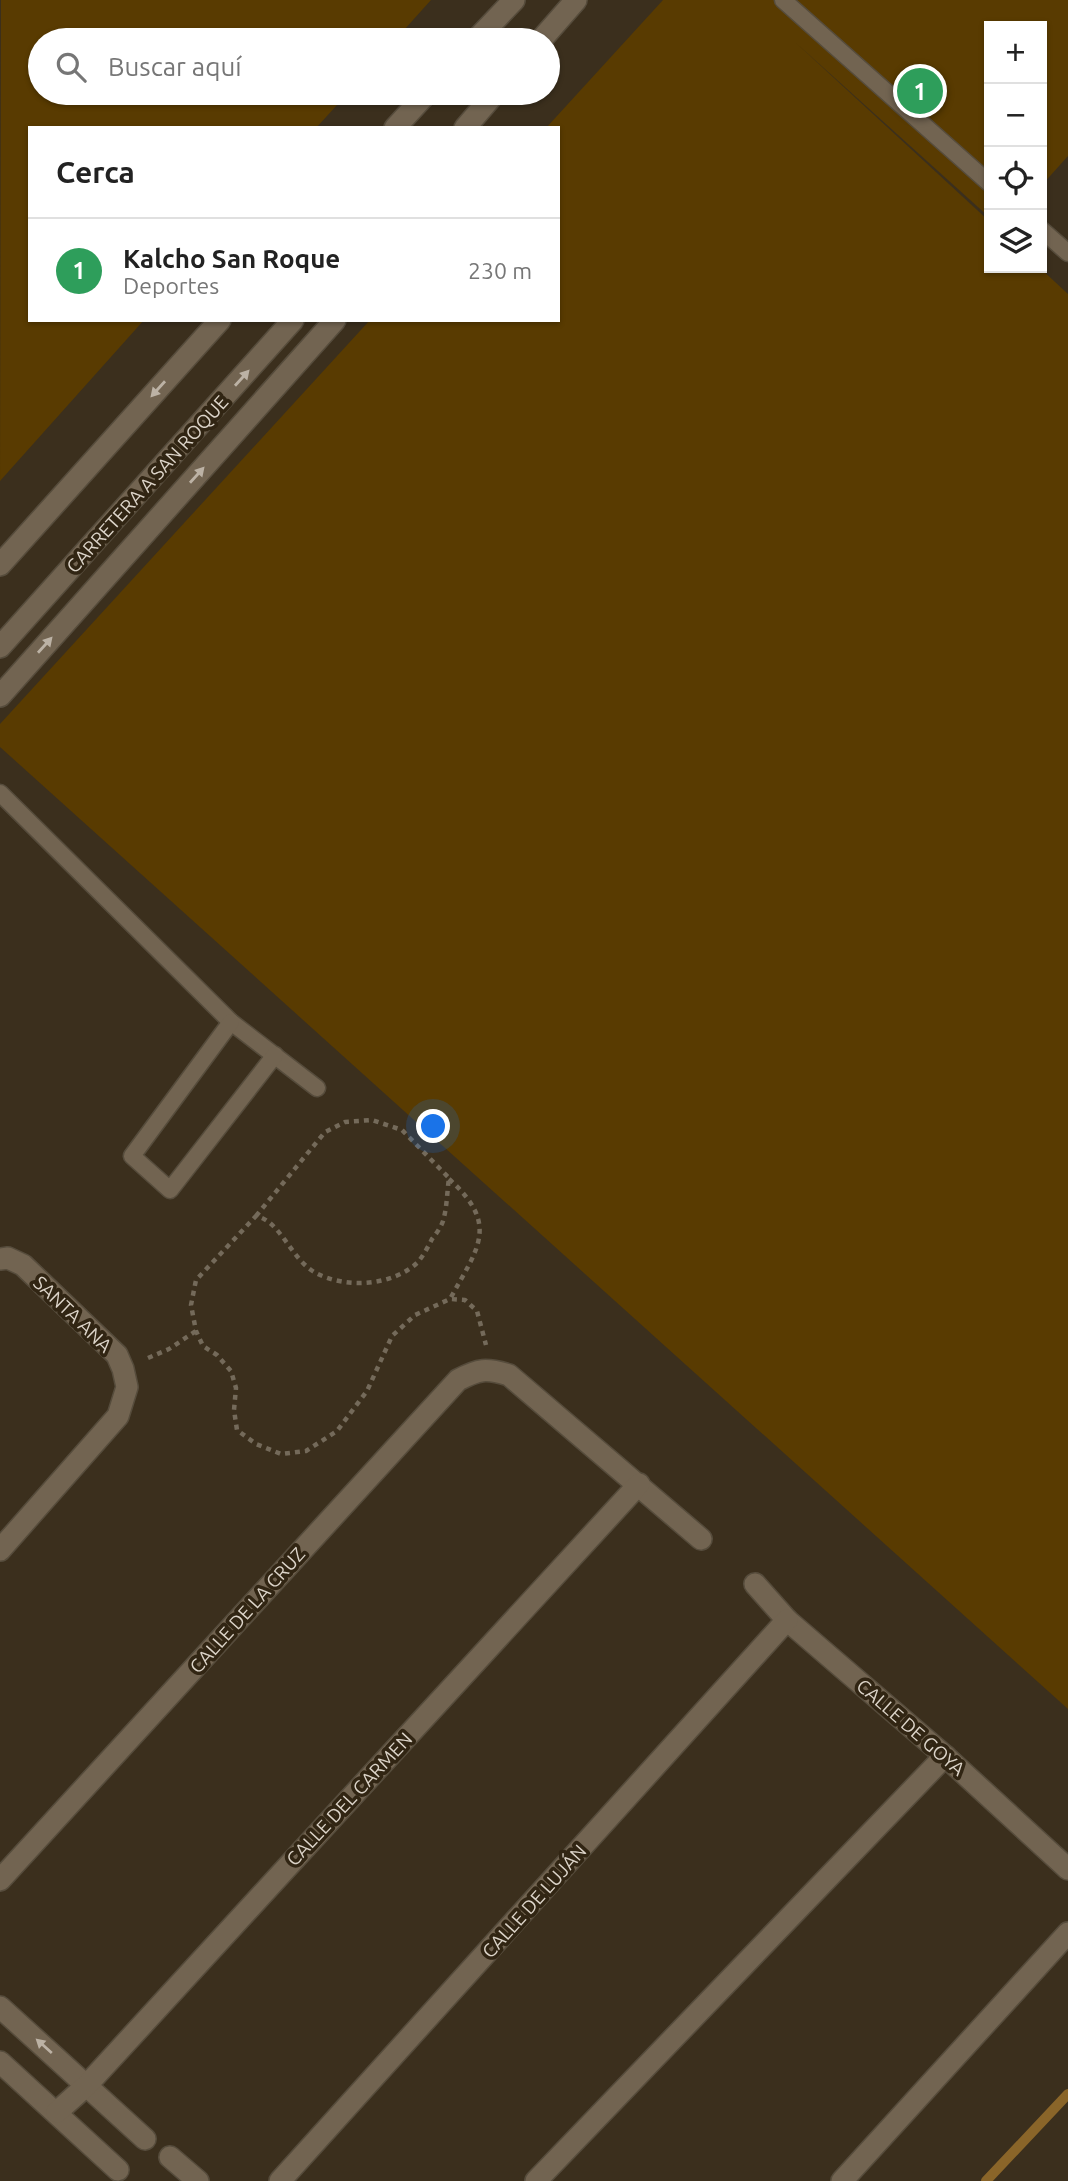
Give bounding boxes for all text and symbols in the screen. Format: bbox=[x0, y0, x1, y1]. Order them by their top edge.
map controls bbox=[984, 21, 1047, 273]
button: + bbox=[984, 21, 1047, 84]
search box bbox=[28, 28, 560, 105]
icon: search bbox=[52, 48, 90, 86]
text: Buscar aquí bbox=[108, 52, 242, 81]
pin: 1 bbox=[897, 65, 943, 117]
button: − bbox=[984, 84, 1047, 147]
button: locate bbox=[984, 147, 1047, 210]
text: Cerca bbox=[56, 155, 135, 189]
button: layers bbox=[984, 210, 1047, 273]
text: Kalcho San Roque bbox=[123, 244, 340, 273]
text: 1 bbox=[73, 258, 85, 283]
text: 230 m bbox=[468, 258, 532, 283]
text: Deportes bbox=[123, 273, 219, 298]
one-way arrow bbox=[234, 369, 249, 386]
one-way arrow bbox=[150, 380, 166, 398]
street label: CARRETERA A SAN ROQUE bbox=[62, 391, 232, 577]
one-way arrow bbox=[189, 467, 204, 484]
one-way arrow bbox=[37, 637, 53, 654]
your location bbox=[416, 1109, 450, 1143]
street label: SANTA ANA bbox=[29, 1271, 117, 1357]
street label: CALLE DE LA CRUZ bbox=[185, 1543, 309, 1677]
street label: CALLE DE GOYA bbox=[852, 1674, 970, 1780]
street label: CALLE DEL CARMEN bbox=[282, 1728, 416, 1870]
street label: CALLE DE LUJÁN bbox=[477, 1840, 591, 1962]
one-way arrow bbox=[35, 2038, 52, 2054]

